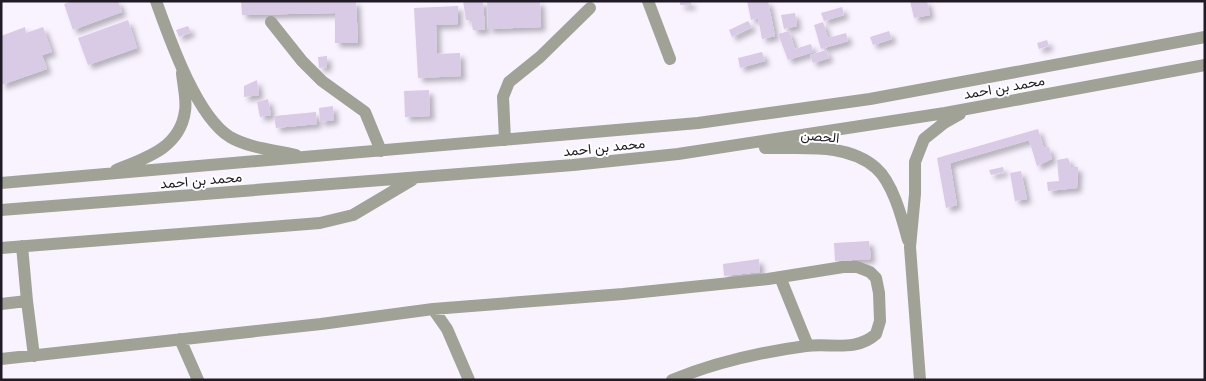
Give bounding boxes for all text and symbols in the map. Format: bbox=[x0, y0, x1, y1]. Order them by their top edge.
street label: محمد بن احمد bbox=[962, 71, 1046, 103]
street label: الحصن bbox=[800, 125, 840, 147]
street label: محمد بن احمد bbox=[562, 134, 646, 160]
street label: محمد بن احمد bbox=[159, 167, 243, 193]

